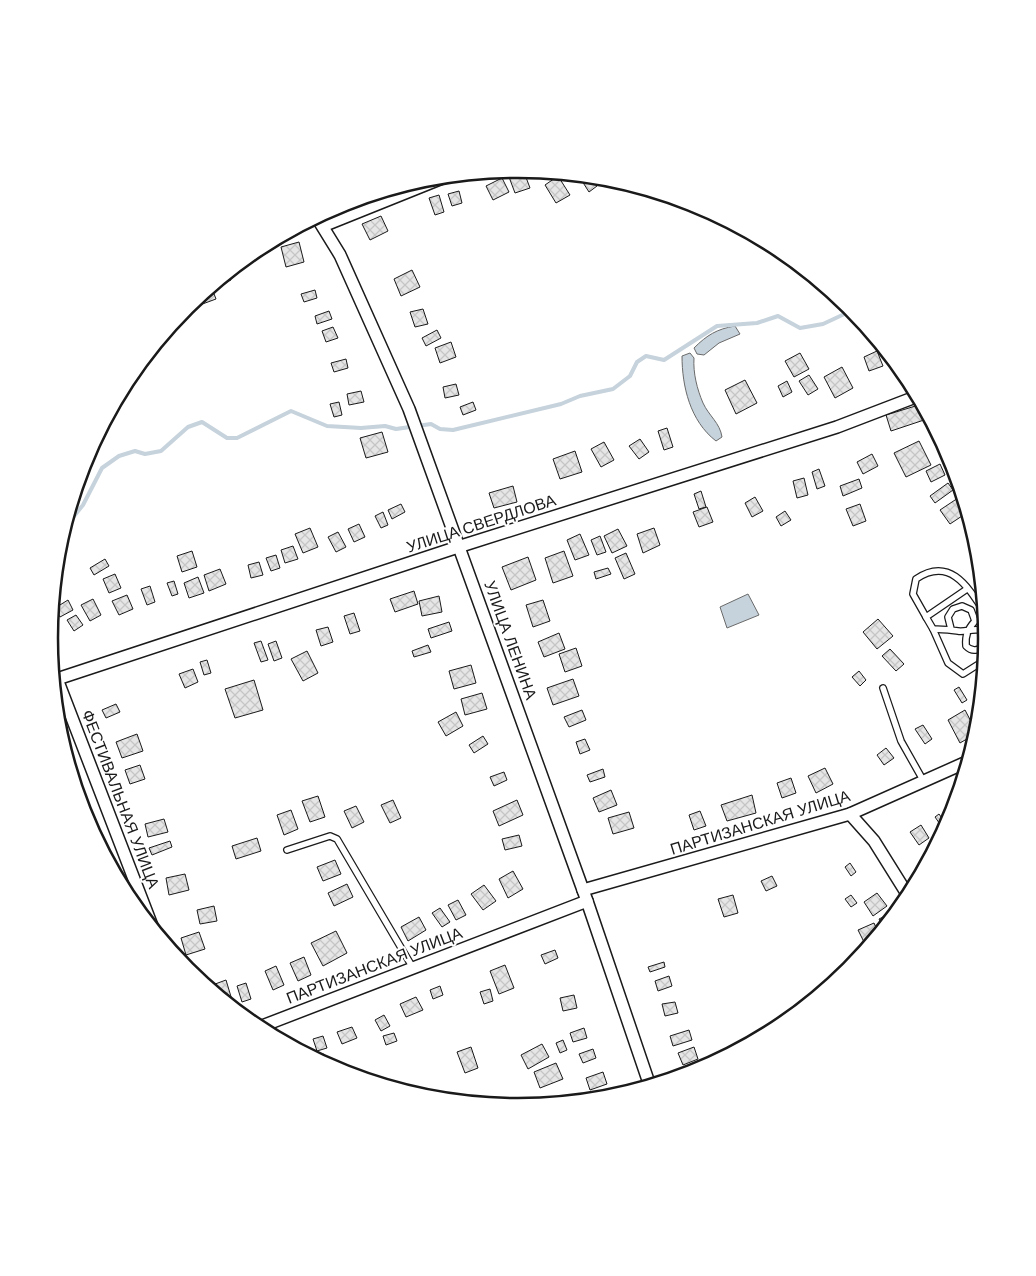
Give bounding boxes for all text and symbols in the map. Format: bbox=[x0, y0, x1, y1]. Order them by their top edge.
street label: УЛИЦА СВЕРДЛОВА bbox=[404, 491, 558, 556]
street label: УЛИЦА ЛЕНИНА bbox=[481, 579, 540, 702]
street label: ФЕСТИВАЛЬНАЯ УЛИЦА bbox=[79, 708, 163, 891]
street label: ПАРТИЗАНСКАЯ УЛИЦА bbox=[668, 787, 852, 858]
street label: ПАРТИЗАНСКАЯ УЛИЦА bbox=[284, 924, 465, 1007]

